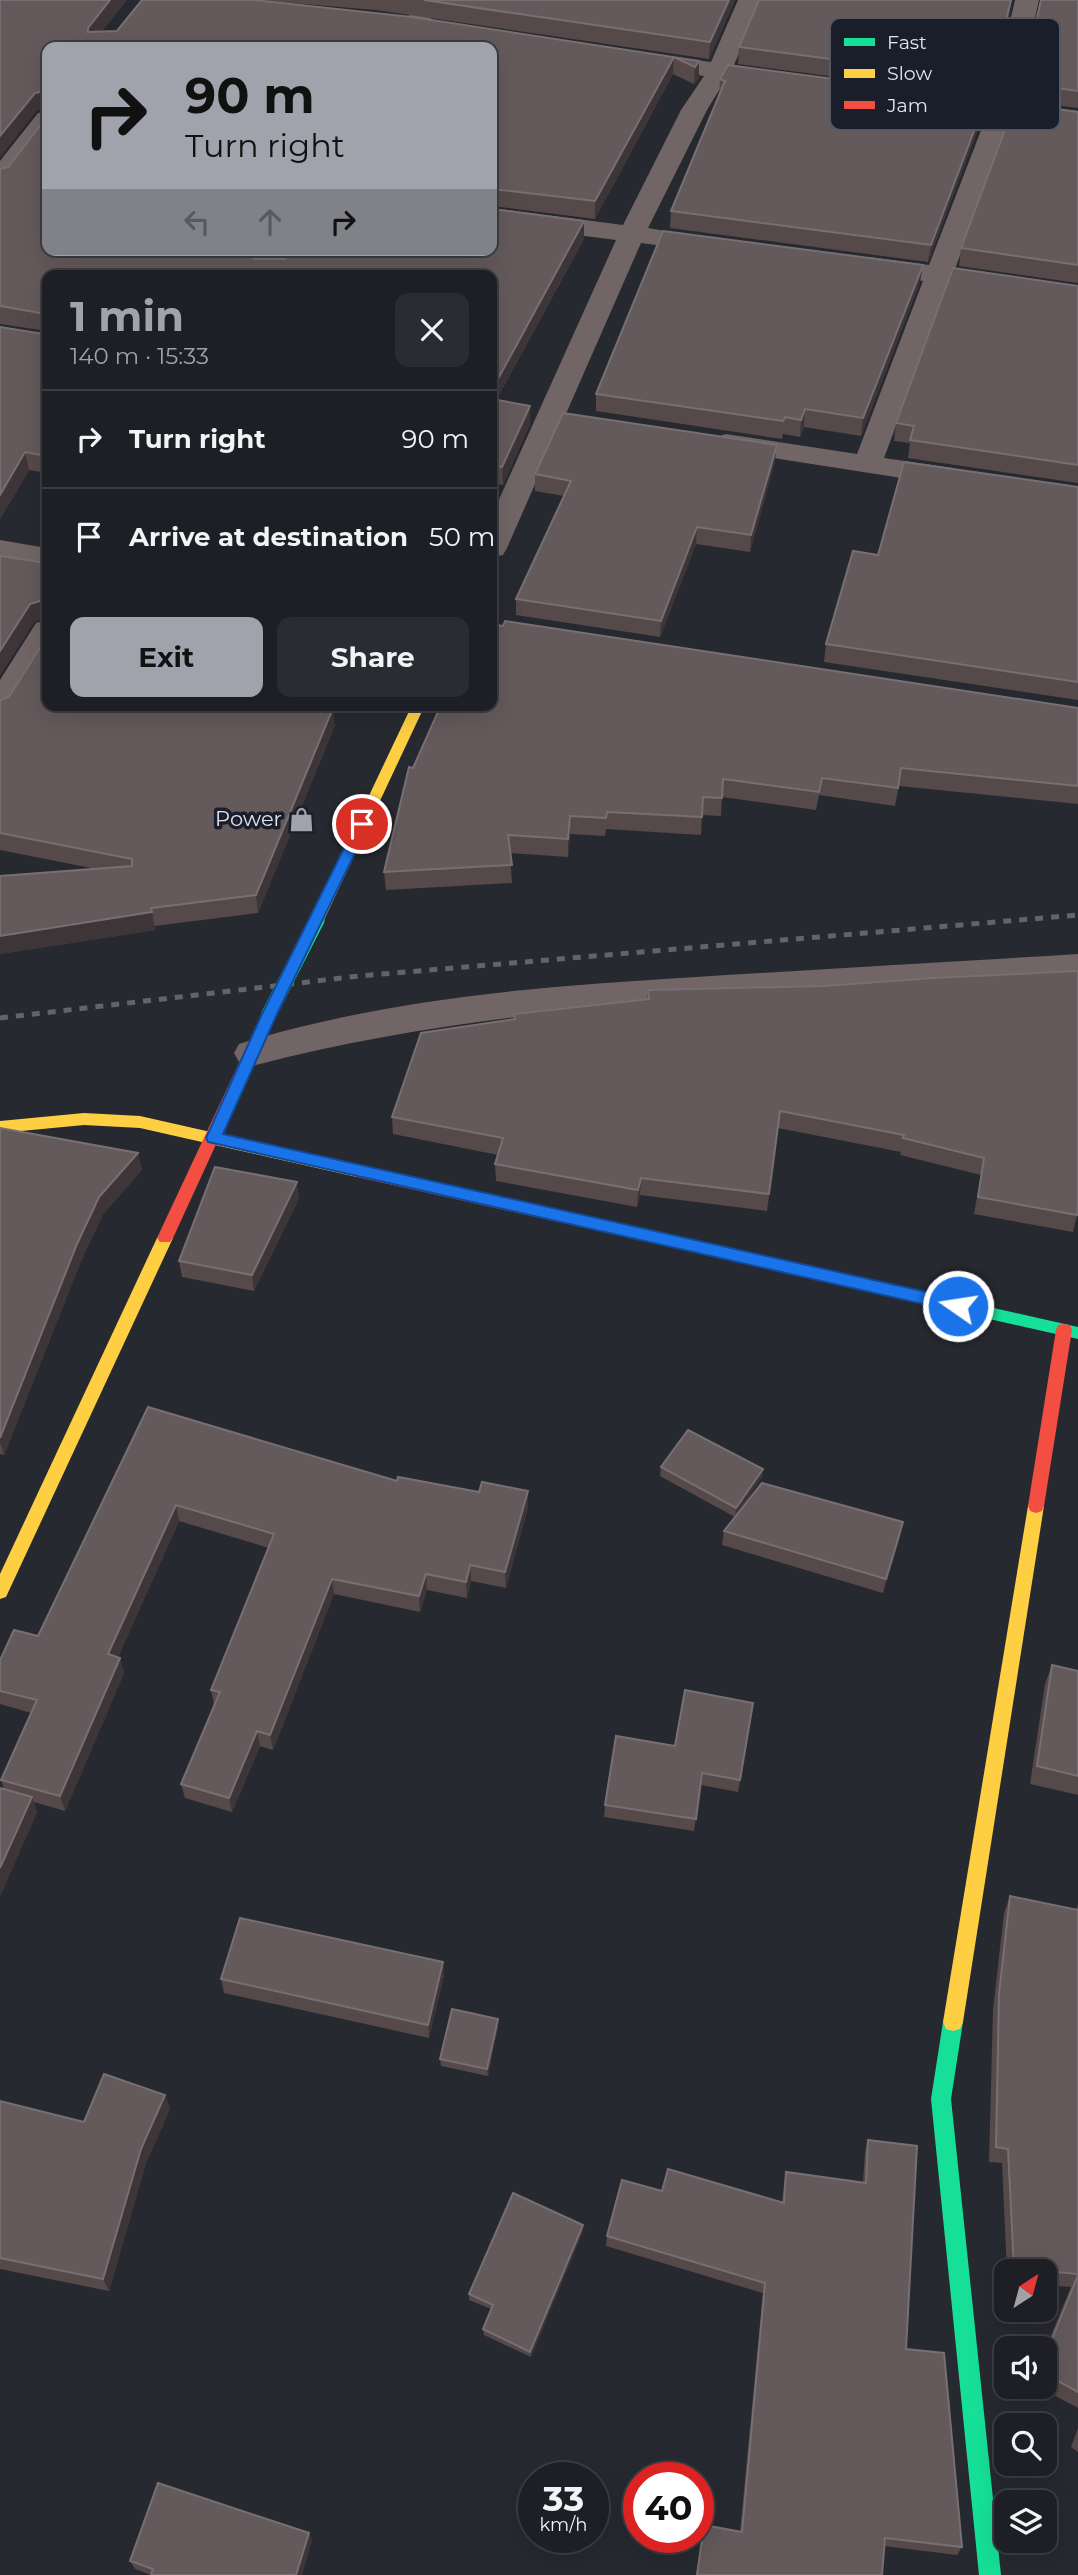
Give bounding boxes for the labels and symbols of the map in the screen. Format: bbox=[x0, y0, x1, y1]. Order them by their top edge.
legend bbox=[830, 18, 1060, 130]
text: Fast bbox=[887, 31, 927, 54]
text: Slow bbox=[887, 62, 932, 85]
text: Jam bbox=[886, 94, 928, 117]
pin bbox=[332, 794, 392, 854]
shop icon: Power bbox=[288, 805, 316, 833]
place label: Power bbox=[215, 806, 282, 831]
position arrow bbox=[921, 1269, 995, 1343]
north arrow bbox=[994, 2259, 1057, 2322]
speed limit sign: 40 bbox=[623, 2462, 714, 2553]

